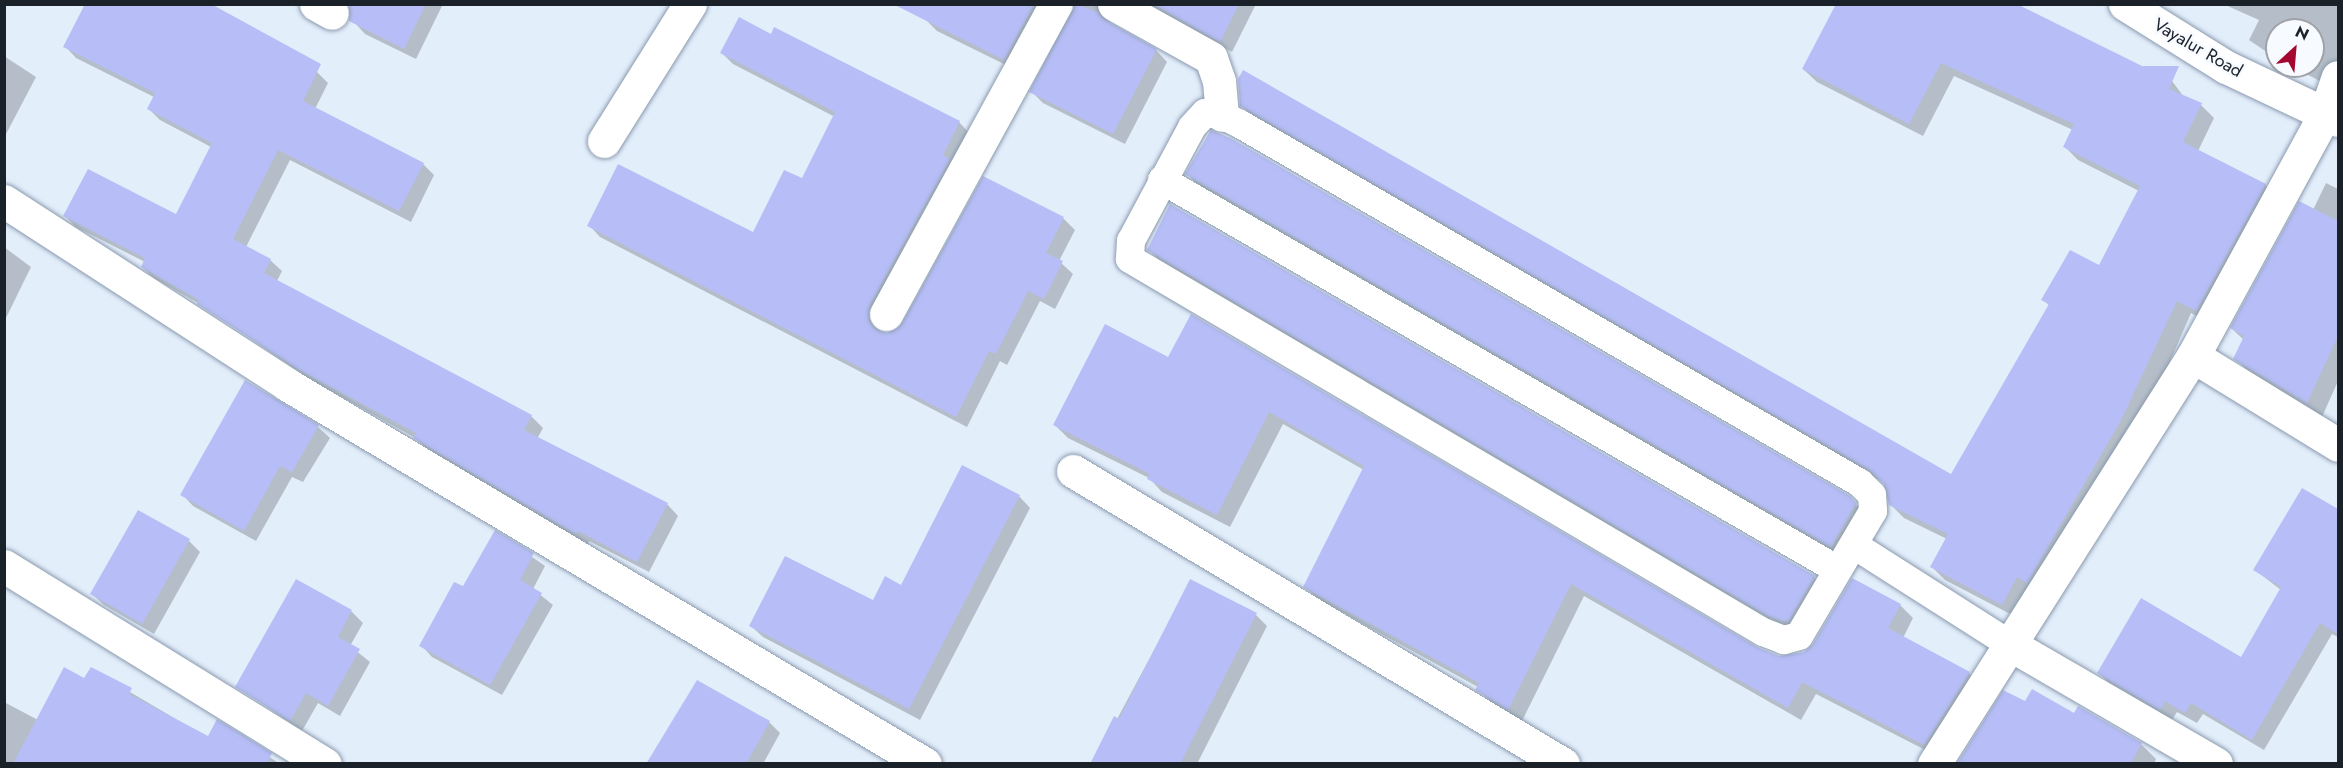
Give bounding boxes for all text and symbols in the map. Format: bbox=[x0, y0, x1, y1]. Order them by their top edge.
street label: Vayalur Road bbox=[2150, 14, 2246, 82]
north arrow bbox=[2265, 18, 2325, 78]
text: N bbox=[2291, 20, 2313, 46]

